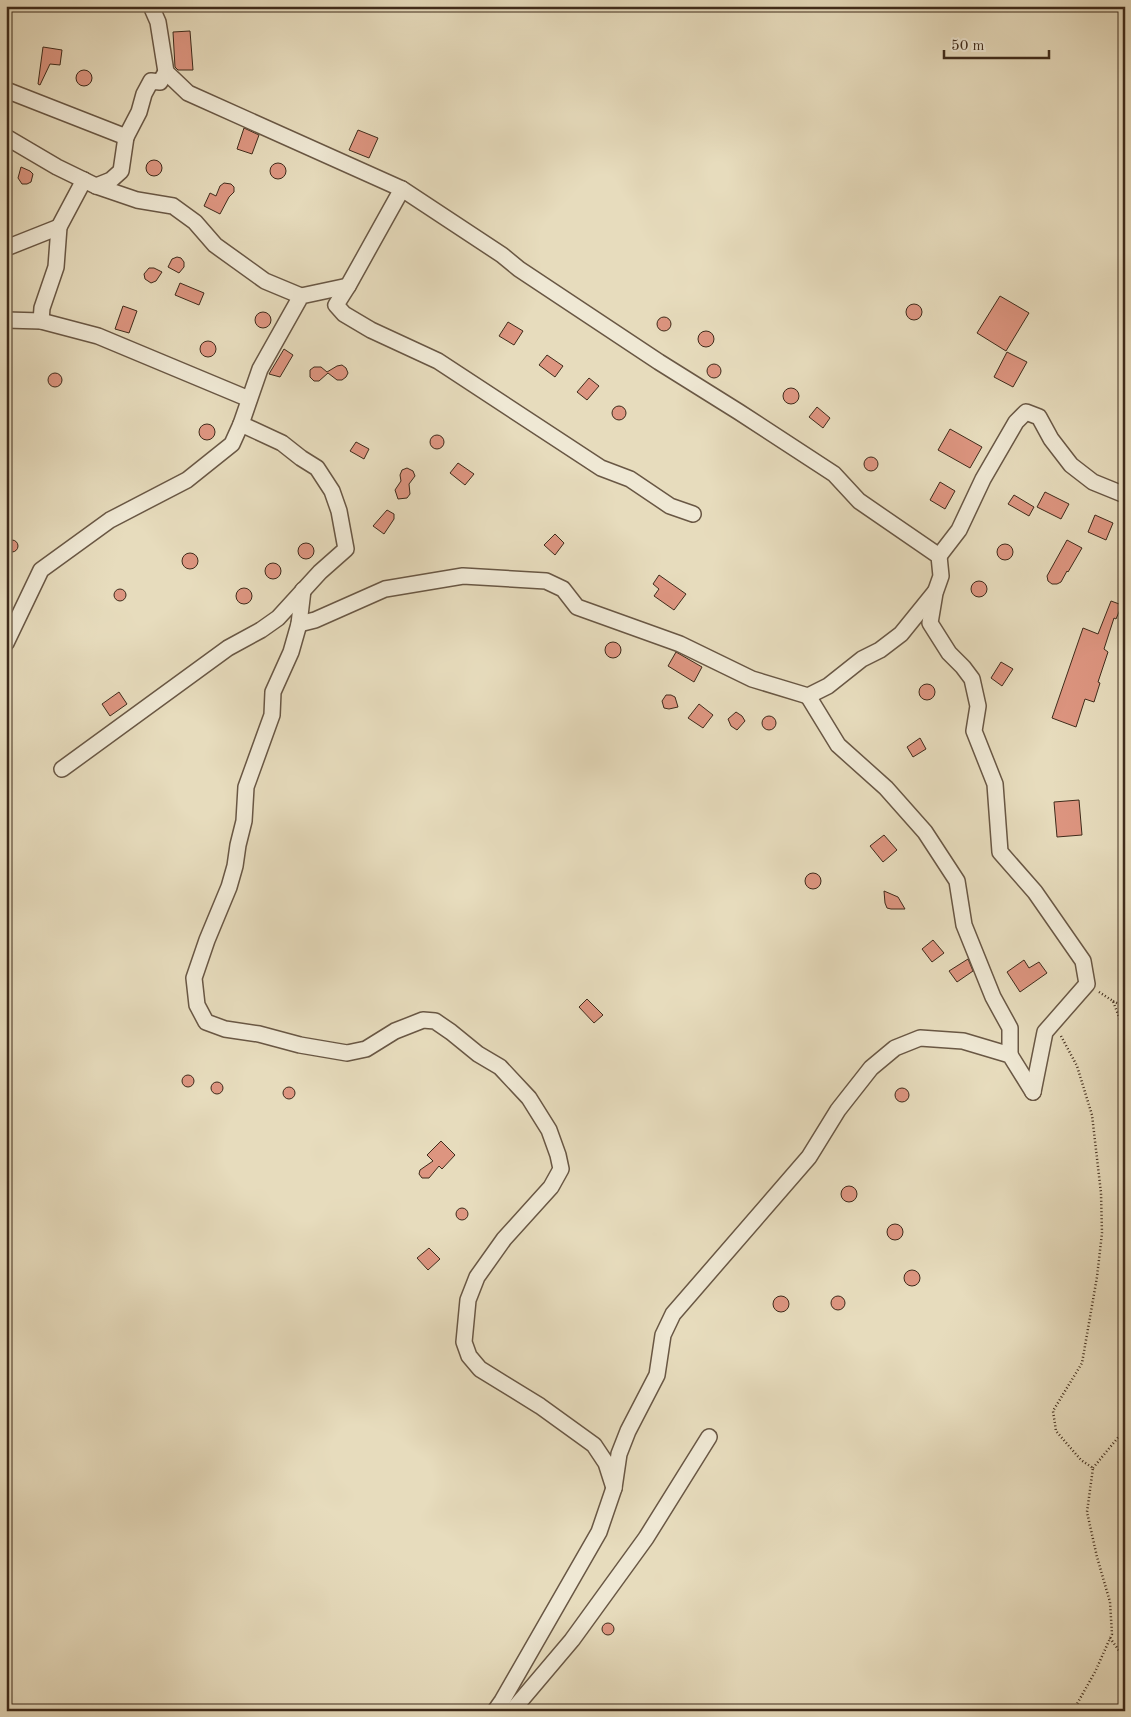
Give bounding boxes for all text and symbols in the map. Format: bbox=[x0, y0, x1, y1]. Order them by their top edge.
scale bar bbox=[944, 28, 1048, 60]
text: 50 m bbox=[951, 39, 985, 54]

